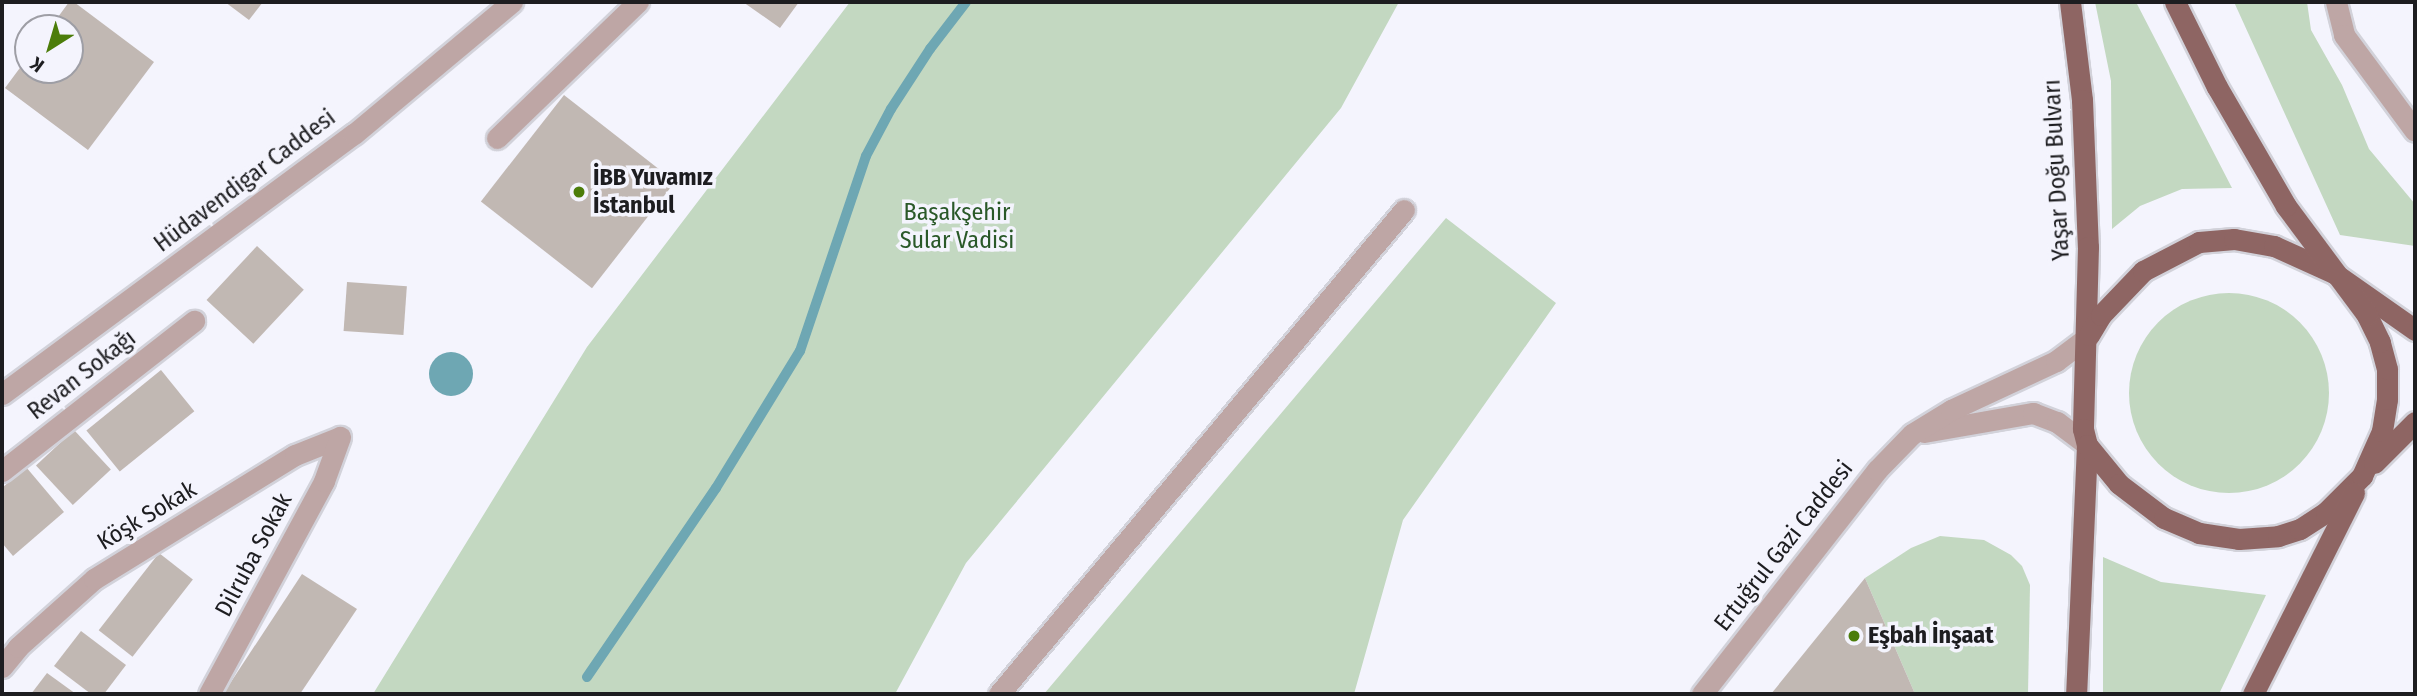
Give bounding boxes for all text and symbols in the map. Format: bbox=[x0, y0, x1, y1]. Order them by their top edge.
north arrow bbox=[14, 14, 84, 84]
text: K bbox=[26, 52, 49, 77]
street label: Yaşar Doğu Bulvarı bbox=[2038, 79, 2076, 261]
street label: Hüdavendigar Caddesi bbox=[149, 103, 341, 259]
place label: İBB Yuvamız İstanbul bbox=[593, 164, 713, 220]
marker: İBB Yuvamız İstanbul bbox=[571, 184, 587, 200]
park label: Başakşehir Sular Vadisi bbox=[900, 199, 1014, 255]
street label: Revan Sokağı bbox=[22, 324, 142, 426]
street label: Ertuğrul Gazi Caddesi bbox=[1709, 455, 1859, 637]
street label: Köşk Sokak bbox=[92, 475, 202, 557]
street label: Dilruba Sokak bbox=[209, 488, 299, 622]
place label: Eşbah İnşaat bbox=[1868, 622, 1994, 650]
marker: Eşbah İnşaat bbox=[1846, 628, 1862, 644]

